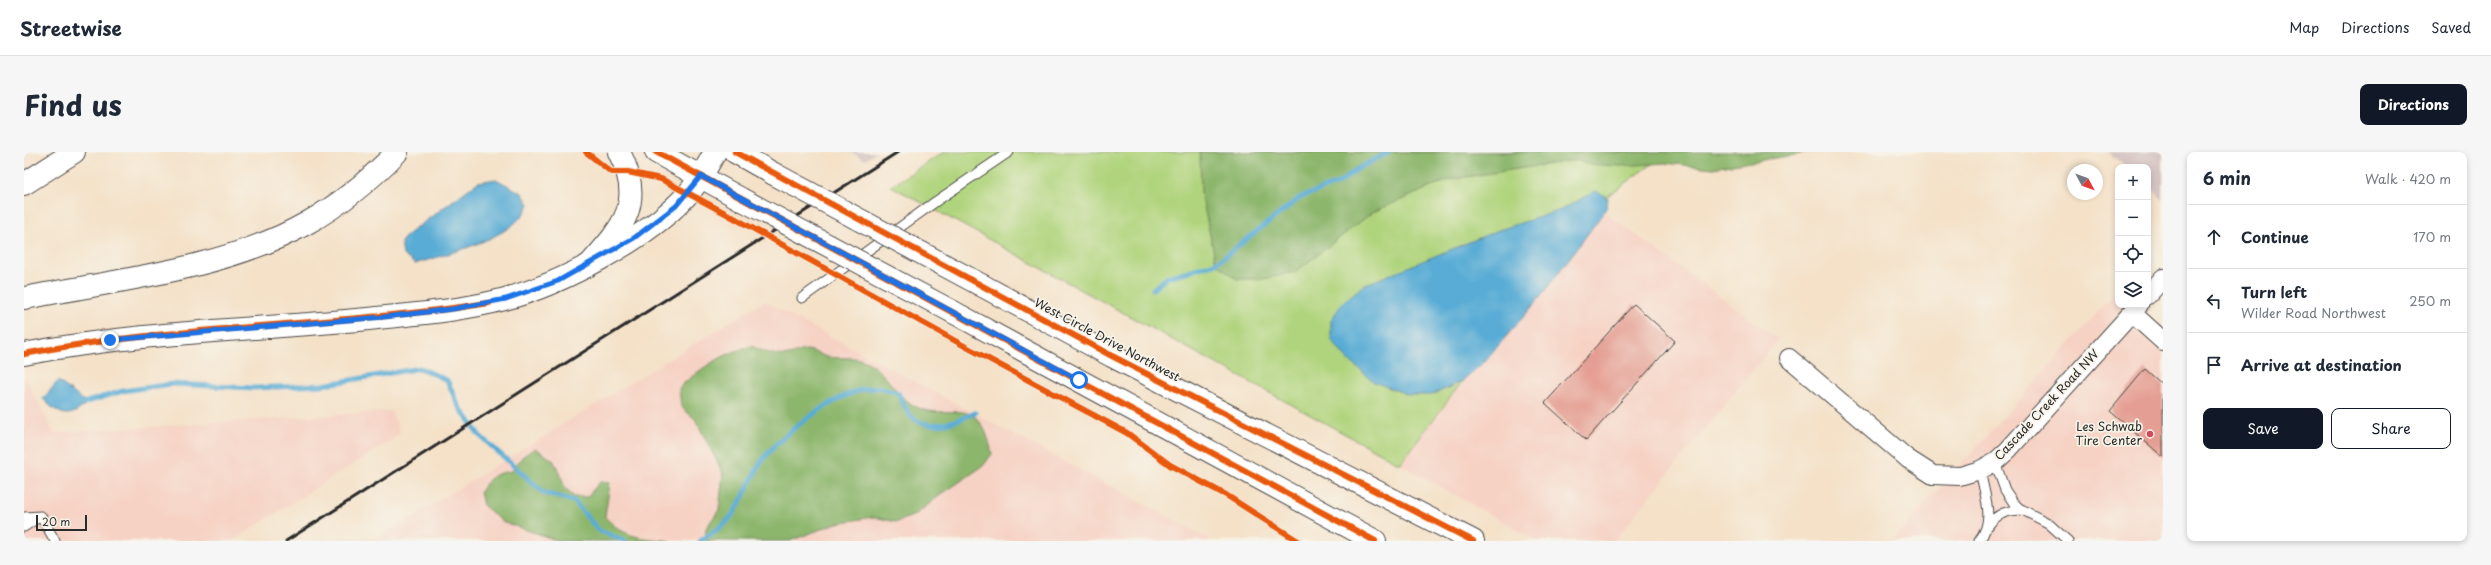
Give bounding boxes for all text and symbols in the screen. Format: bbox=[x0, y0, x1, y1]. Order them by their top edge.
text: Streetwise bbox=[20, 14, 122, 42]
text: Map bbox=[2289, 17, 2319, 38]
text: Directions bbox=[2341, 17, 2409, 38]
text: Saved bbox=[2431, 17, 2471, 38]
text: Find us bbox=[24, 83, 122, 126]
button: Directions bbox=[2360, 84, 2467, 125]
north arrow bbox=[2067, 164, 2103, 200]
map controls bbox=[2115, 164, 2151, 308]
button: + bbox=[2115, 164, 2151, 200]
text: 6 min bbox=[2203, 165, 2251, 191]
text: Walk · 420 m bbox=[2365, 169, 2451, 188]
button: − bbox=[2115, 200, 2151, 236]
text: Continue bbox=[2241, 225, 2309, 248]
icon: ahead bbox=[2203, 226, 2225, 248]
text: 170 m bbox=[2413, 227, 2451, 246]
button: locate bbox=[2115, 236, 2151, 272]
button: layers bbox=[2115, 272, 2151, 308]
text: Turn left bbox=[2241, 280, 2307, 303]
icon: left bbox=[2203, 290, 2225, 312]
text: 250 m bbox=[2409, 291, 2451, 310]
street label: West Circle Drive Northwest bbox=[1031, 293, 1184, 385]
text: Wilder Road Northwest bbox=[2241, 303, 2386, 322]
route end bbox=[101, 331, 119, 349]
street label: Cascade Creek Road NW bbox=[1990, 345, 2103, 464]
text: Arrive at destination bbox=[2241, 353, 2402, 376]
icon: arrive bbox=[2203, 354, 2225, 376]
route start bbox=[1070, 371, 1088, 389]
button: Save bbox=[2203, 408, 2323, 449]
button: Share bbox=[2331, 408, 2451, 449]
place label: Les Schwab Tire Center bbox=[2075, 417, 2142, 449]
marker: Les Schwab Tire Center bbox=[2145, 429, 2155, 439]
scale bar bbox=[36, 513, 87, 532]
text: 20 m bbox=[42, 513, 70, 530]

